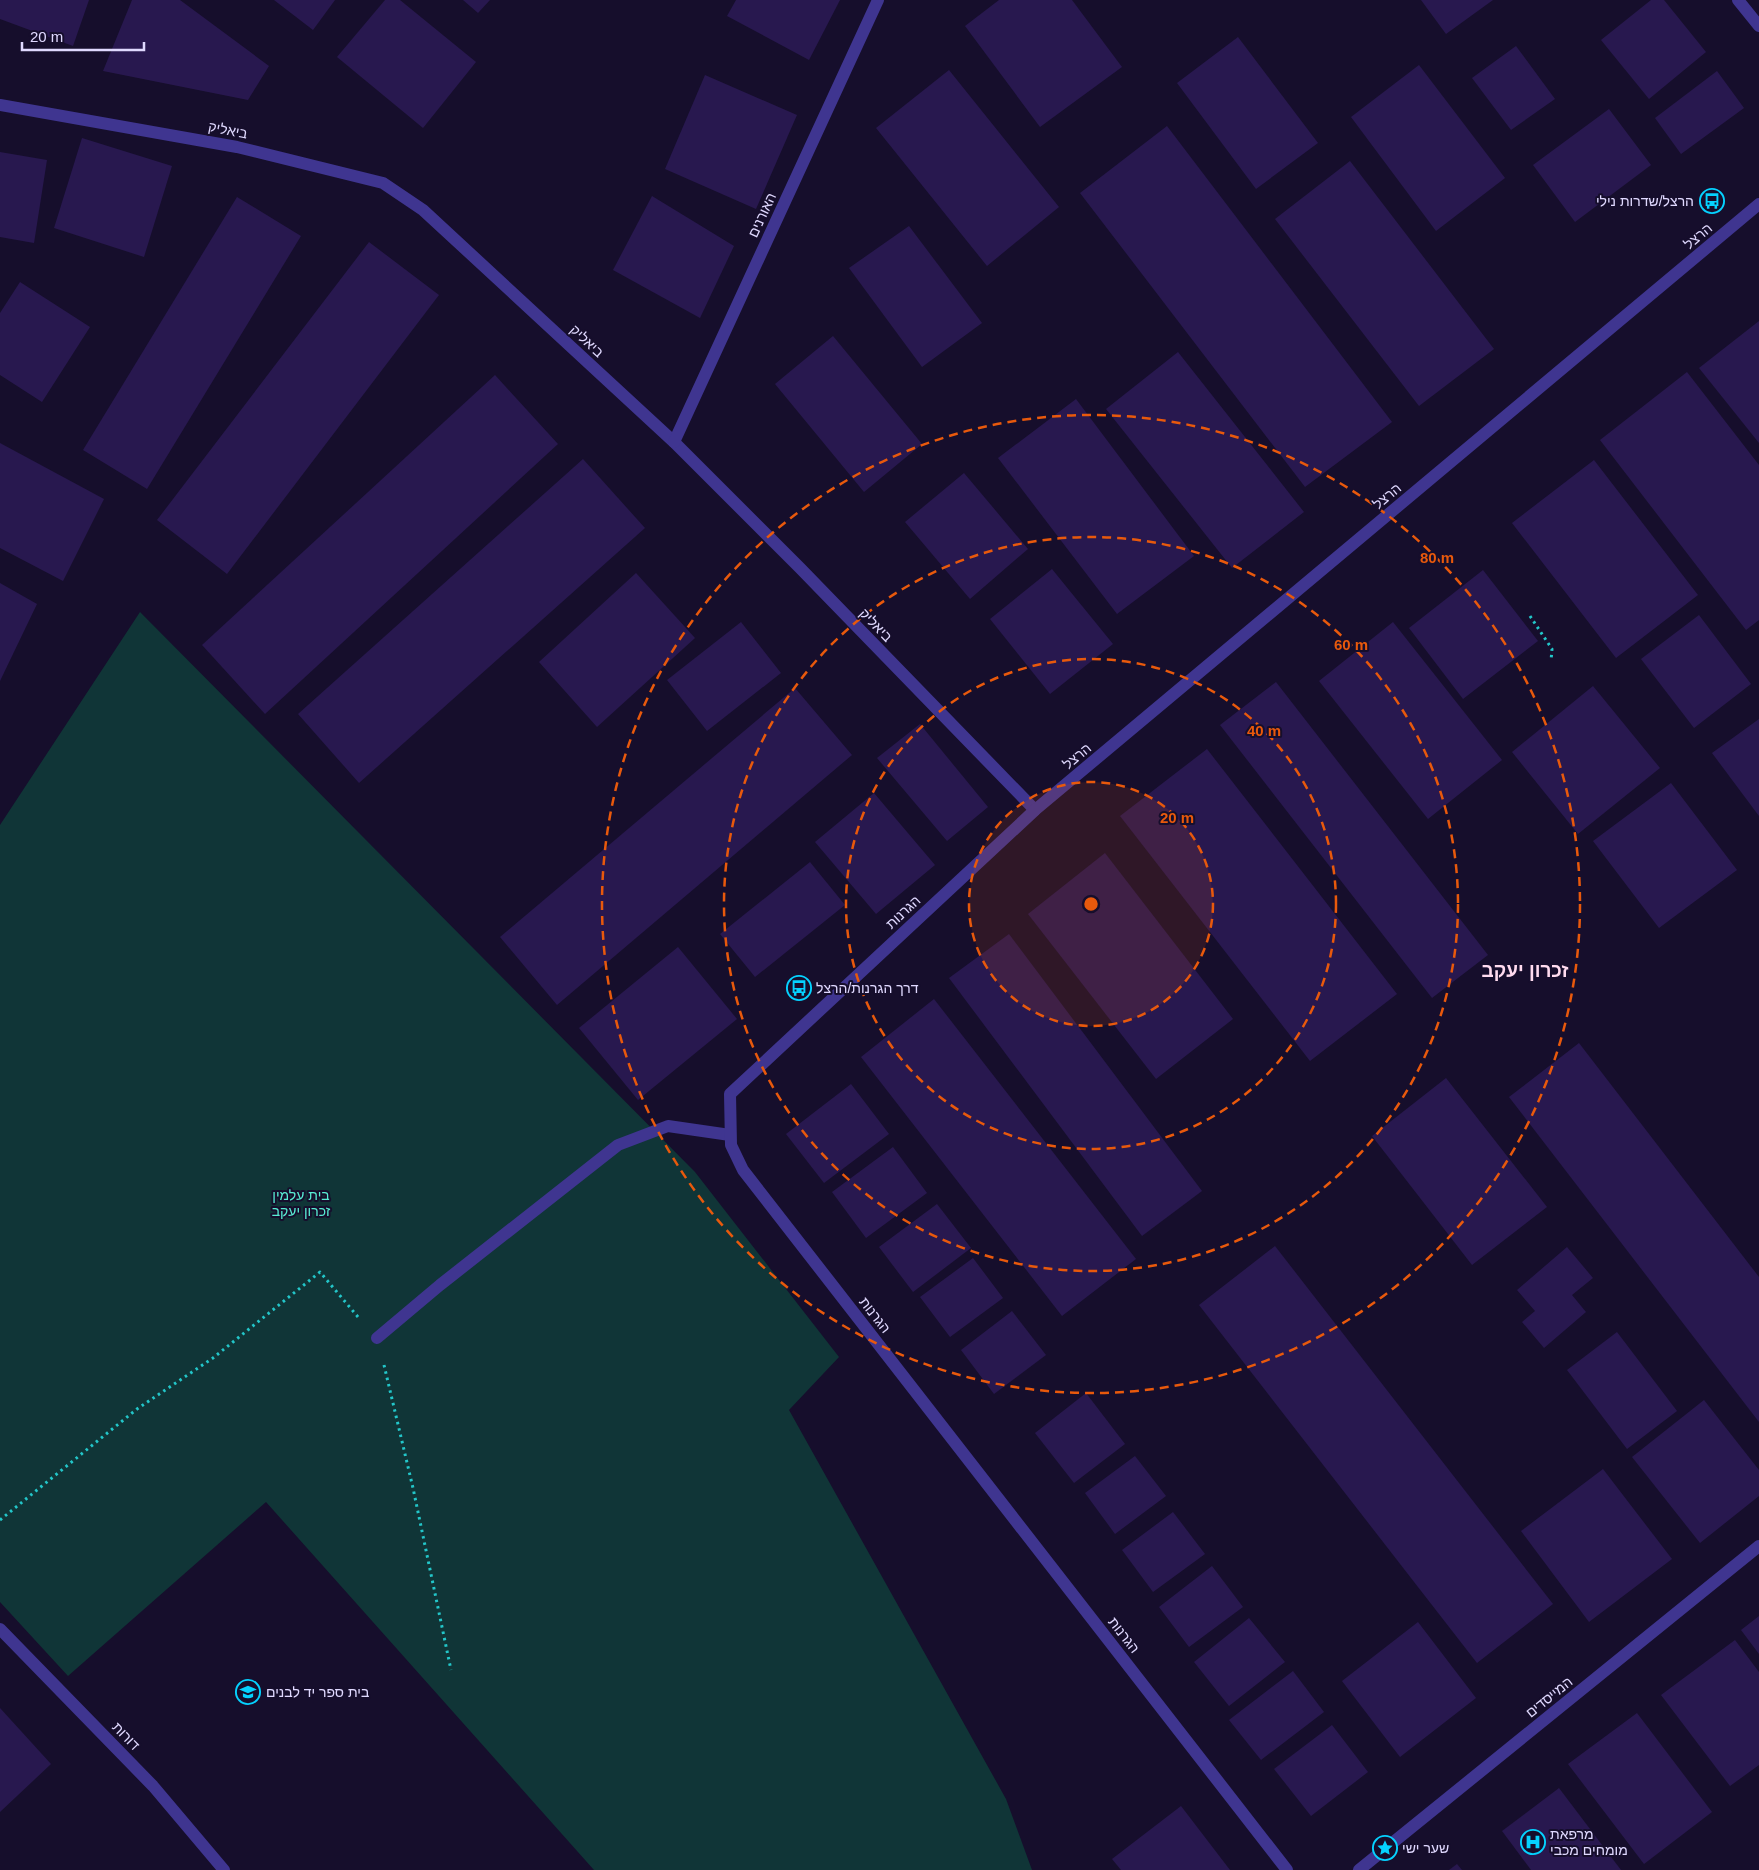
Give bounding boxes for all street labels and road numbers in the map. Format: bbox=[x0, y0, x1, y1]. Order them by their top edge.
street label: ביאליק bbox=[207, 118, 249, 142]
street label: האורנים bbox=[745, 190, 779, 240]
street label: הרצל bbox=[1681, 220, 1715, 252]
street label: ביאליק bbox=[567, 322, 607, 360]
street label: הרצל bbox=[1370, 480, 1404, 512]
street label: ביאליק bbox=[856, 605, 896, 645]
street label: הרצל bbox=[1060, 740, 1094, 772]
street label: הגרנות bbox=[883, 892, 923, 932]
street label: הגרנות bbox=[856, 1294, 894, 1336]
street label: הגרנות bbox=[1105, 1614, 1143, 1656]
street label: המייסדים bbox=[1522, 1673, 1576, 1721]
street label: דורות bbox=[109, 1719, 143, 1753]

